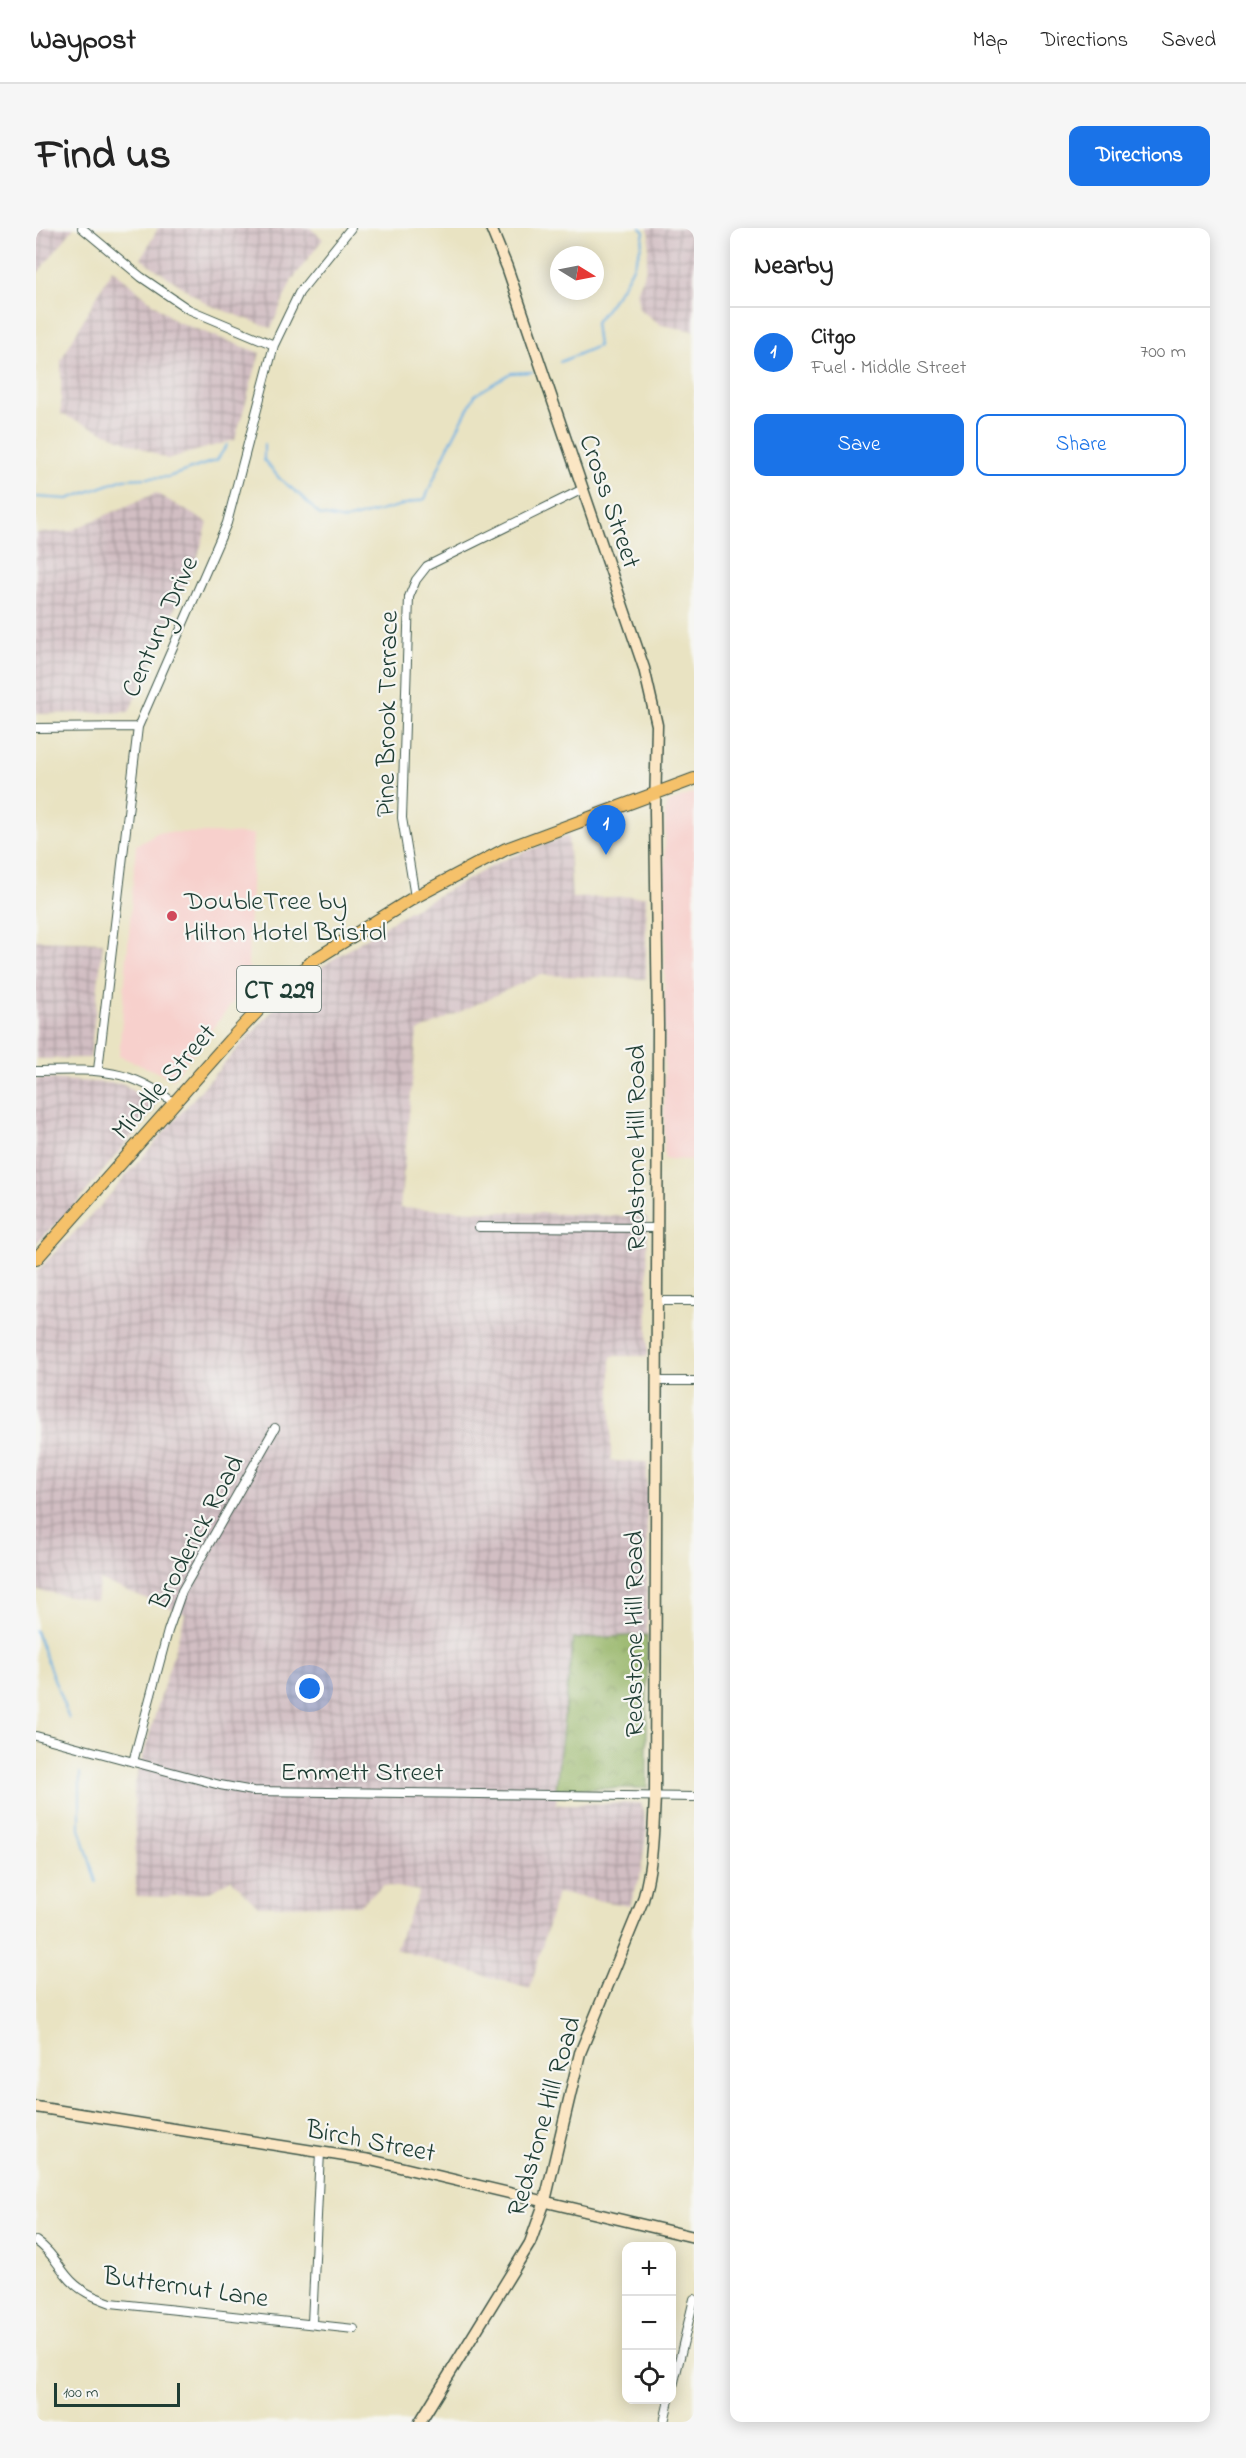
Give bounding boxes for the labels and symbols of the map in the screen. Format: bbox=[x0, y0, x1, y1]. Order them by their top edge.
north arrow bbox=[550, 246, 604, 300]
street label: Cross Street bbox=[567, 430, 650, 574]
street label: Century Drive bbox=[113, 549, 210, 704]
street label: Pine Brook Terrace bbox=[367, 610, 410, 818]
pin: 1 bbox=[586, 806, 626, 855]
place label: DoubleTree by Hilton Hotel Bristol bbox=[183, 883, 386, 953]
marker: DoubleTree by Hilton Hotel Bristol bbox=[165, 909, 179, 923]
road number: CT 229 bbox=[237, 966, 321, 1012]
street label: Middle Street bbox=[103, 1016, 227, 1149]
street label: Redstone Hill Road bbox=[618, 1045, 657, 1251]
street label: Broderick Road bbox=[141, 1449, 255, 1618]
street label: Redstone Hill Road bbox=[616, 1531, 655, 1737]
your location bbox=[295, 1674, 324, 1703]
street label: Emmett Street bbox=[280, 1754, 444, 1793]
street label: Redstone Hill Road bbox=[498, 2012, 593, 2221]
street label: Birch Street bbox=[302, 2111, 439, 2174]
street label: Butternut Lane bbox=[99, 2257, 272, 2320]
scale bar bbox=[54, 2380, 180, 2408]

